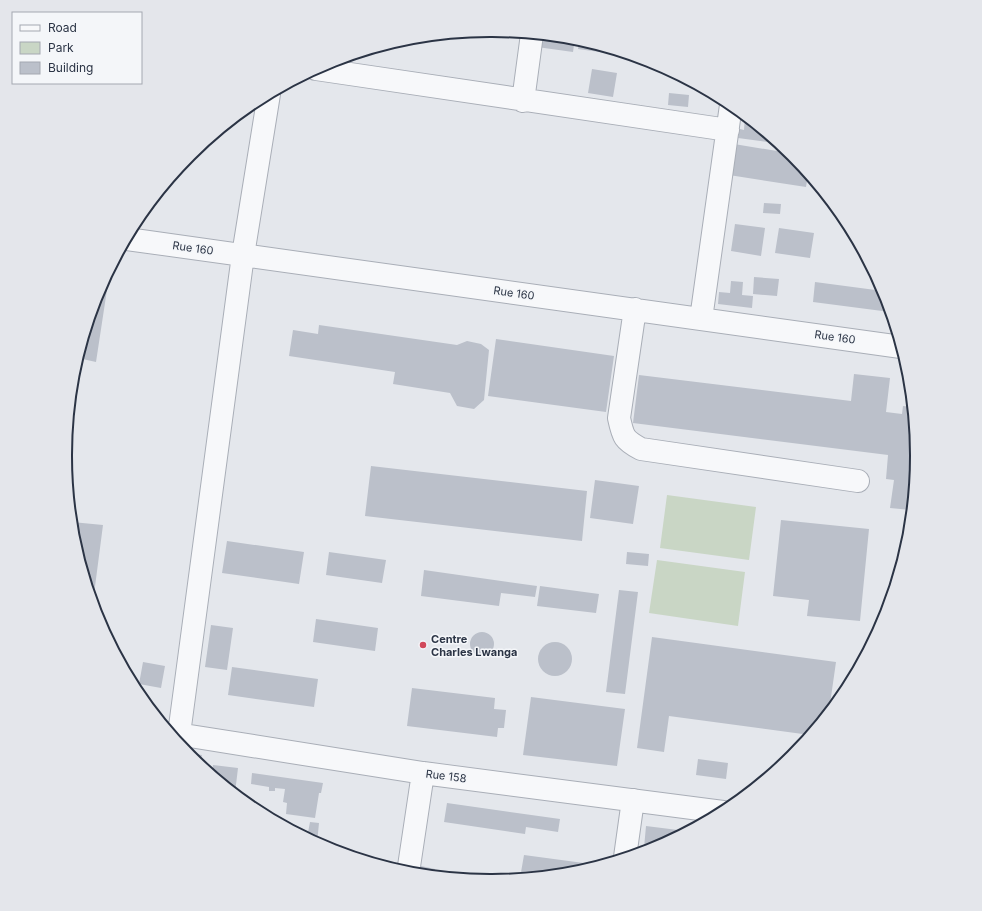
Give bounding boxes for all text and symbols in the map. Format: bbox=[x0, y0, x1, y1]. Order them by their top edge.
legend bbox=[12, 12, 142, 84]
text: Road bbox=[48, 20, 77, 35]
text: Park bbox=[48, 40, 74, 55]
text: Building bbox=[48, 60, 93, 75]
street label: Rue 160 bbox=[172, 238, 214, 258]
street label: Rue 160 bbox=[493, 283, 535, 303]
street label: Rue 160 bbox=[814, 327, 856, 347]
place label: Centre Charles Lwanga bbox=[431, 632, 517, 659]
marker: Centre Charles Lwanga bbox=[418, 640, 428, 650]
street label: Rue 158 bbox=[425, 767, 467, 785]

